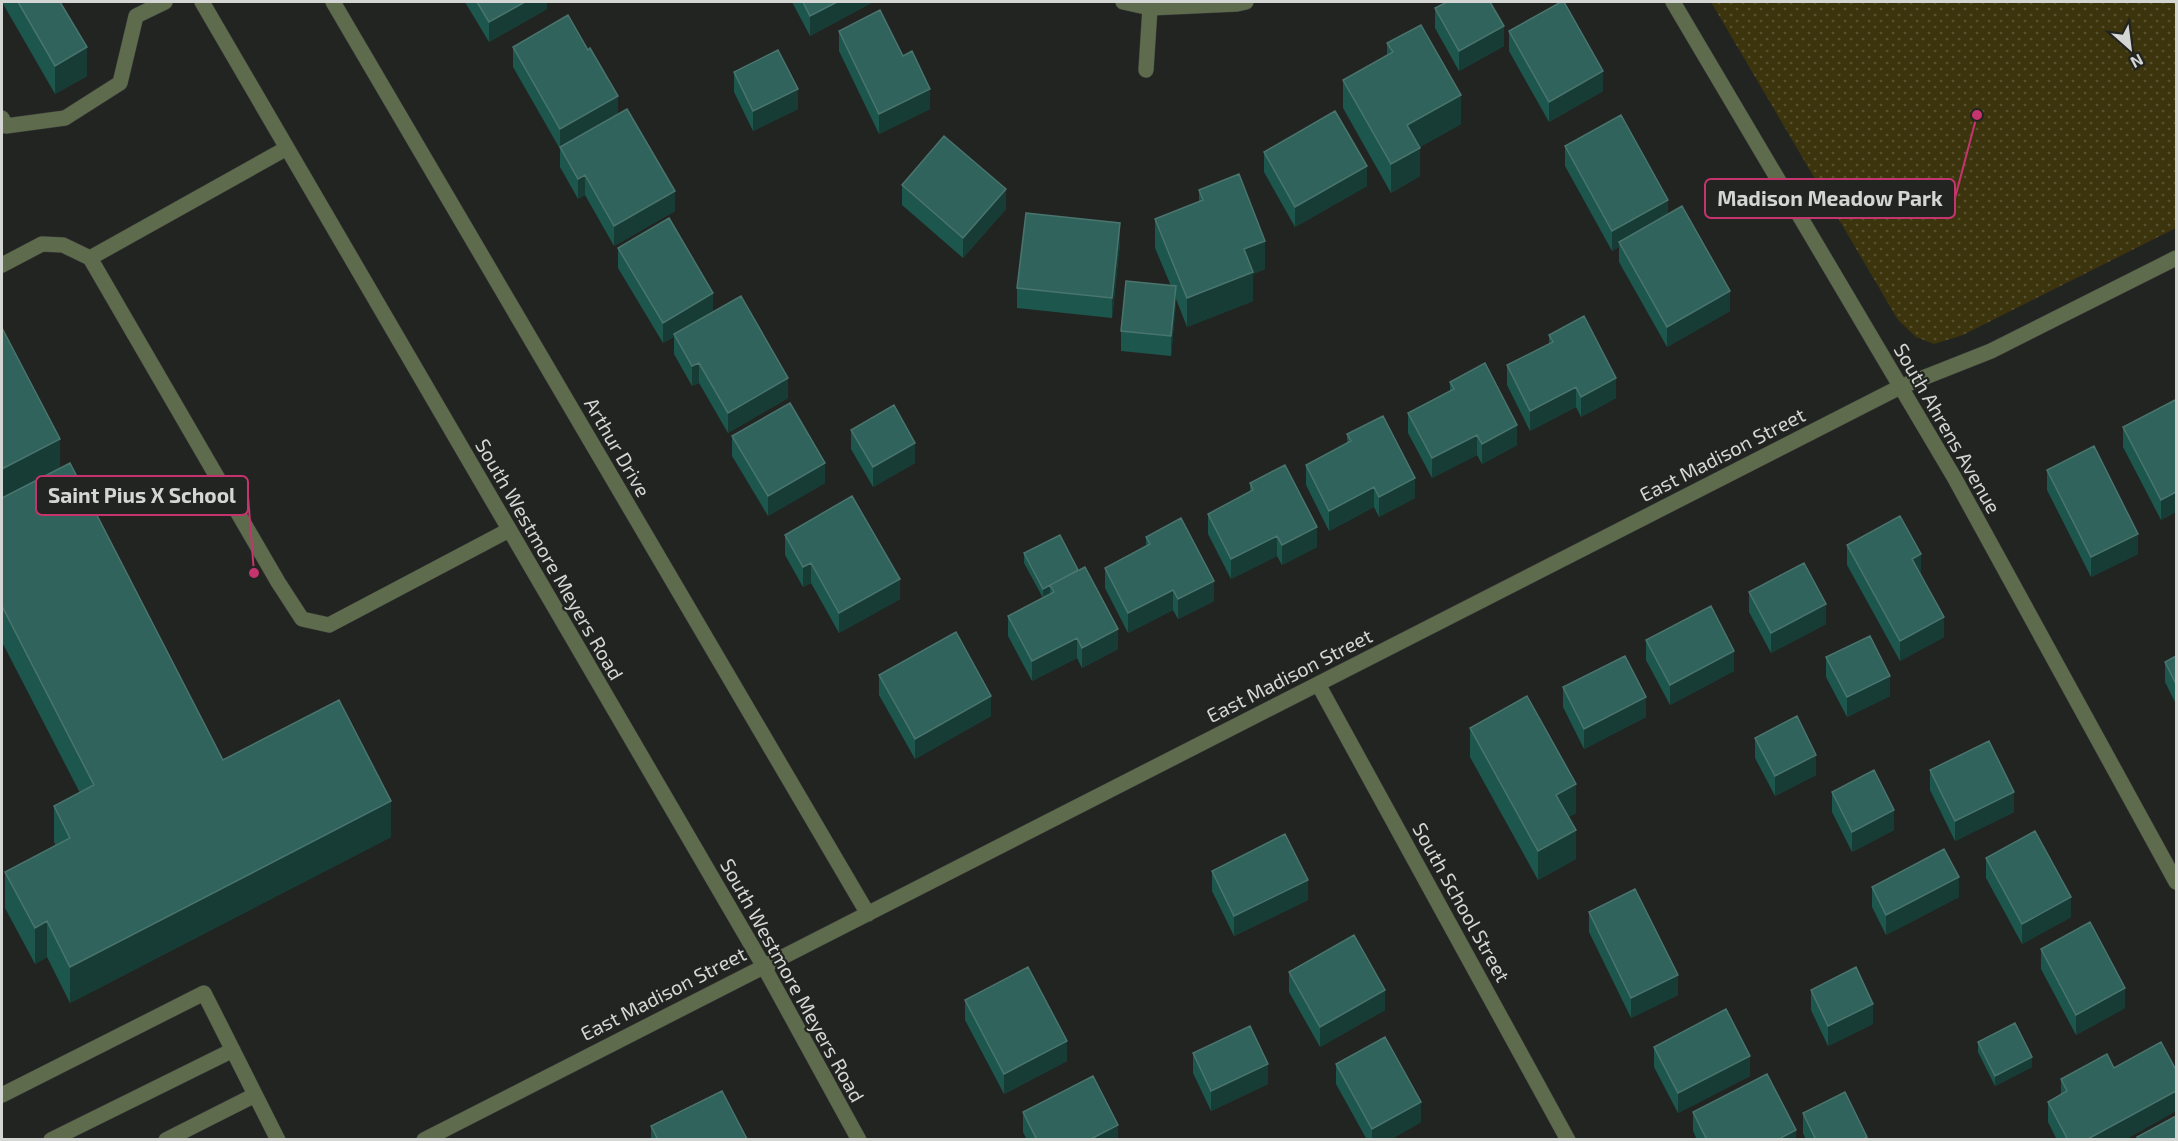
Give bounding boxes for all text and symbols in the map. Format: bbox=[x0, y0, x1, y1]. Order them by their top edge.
north arrow bbox=[2100, 18, 2160, 78]
text: N bbox=[2128, 51, 2147, 73]
callout: Madison Meadow Park bbox=[1705, 179, 1955, 218]
text: Madison Meadow Park bbox=[1717, 185, 1943, 210]
street label: South Ahrens Avenue bbox=[1889, 339, 2007, 517]
street label: Arthur Drive bbox=[580, 393, 656, 501]
street label: East Madison Street bbox=[1635, 402, 1809, 506]
street label: South Westmore Meyers Road bbox=[471, 434, 629, 684]
callout: Saint Pius X School bbox=[36, 476, 248, 515]
text: Saint Pius X School bbox=[48, 482, 236, 507]
street label: East Madison Street bbox=[1202, 623, 1376, 727]
street label: South School Street bbox=[1408, 818, 1516, 986]
street label: South Westmore Meyers Road bbox=[716, 854, 870, 1106]
street label: East Madison Street bbox=[576, 941, 750, 1045]

